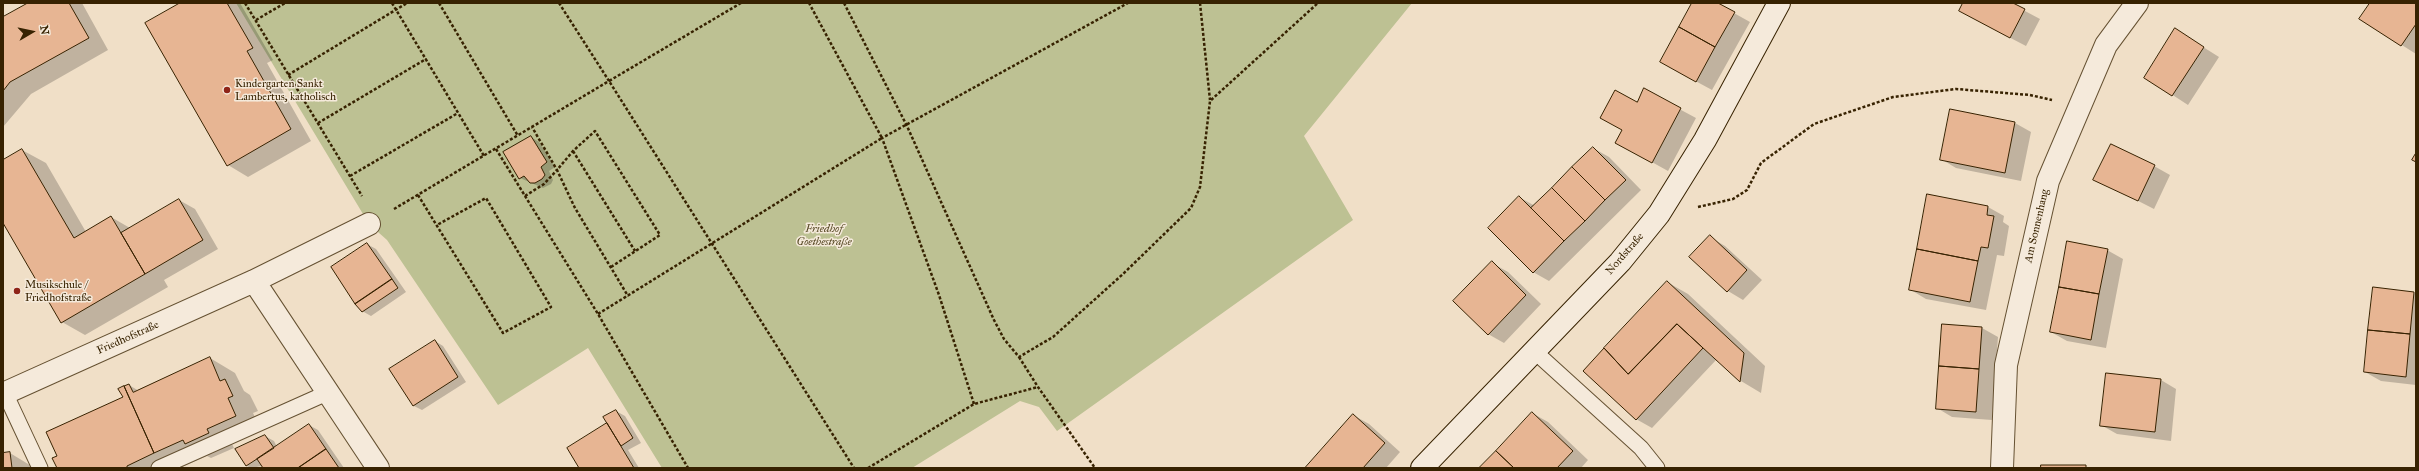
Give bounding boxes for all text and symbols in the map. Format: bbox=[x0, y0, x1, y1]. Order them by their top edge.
north arrow bbox=[12, 12, 52, 52]
text: N bbox=[37, 24, 51, 36]
place label: Kindergarten Sankt Lambertus, katholisch bbox=[235, 77, 336, 103]
marker: Kindergarten Sankt Lambertus, katholisch bbox=[222, 85, 232, 95]
street label: Am Sonnenhang bbox=[2022, 188, 2052, 264]
park label: Friedhof Goethestraße bbox=[797, 222, 851, 248]
street label: Nordstraße bbox=[1603, 230, 1647, 278]
place label: Musikschule / Friedhofstraße bbox=[25, 278, 91, 304]
marker: Musikschule / Friedhofstraße bbox=[12, 286, 22, 296]
street label: Friedhofstraße bbox=[95, 318, 161, 358]

